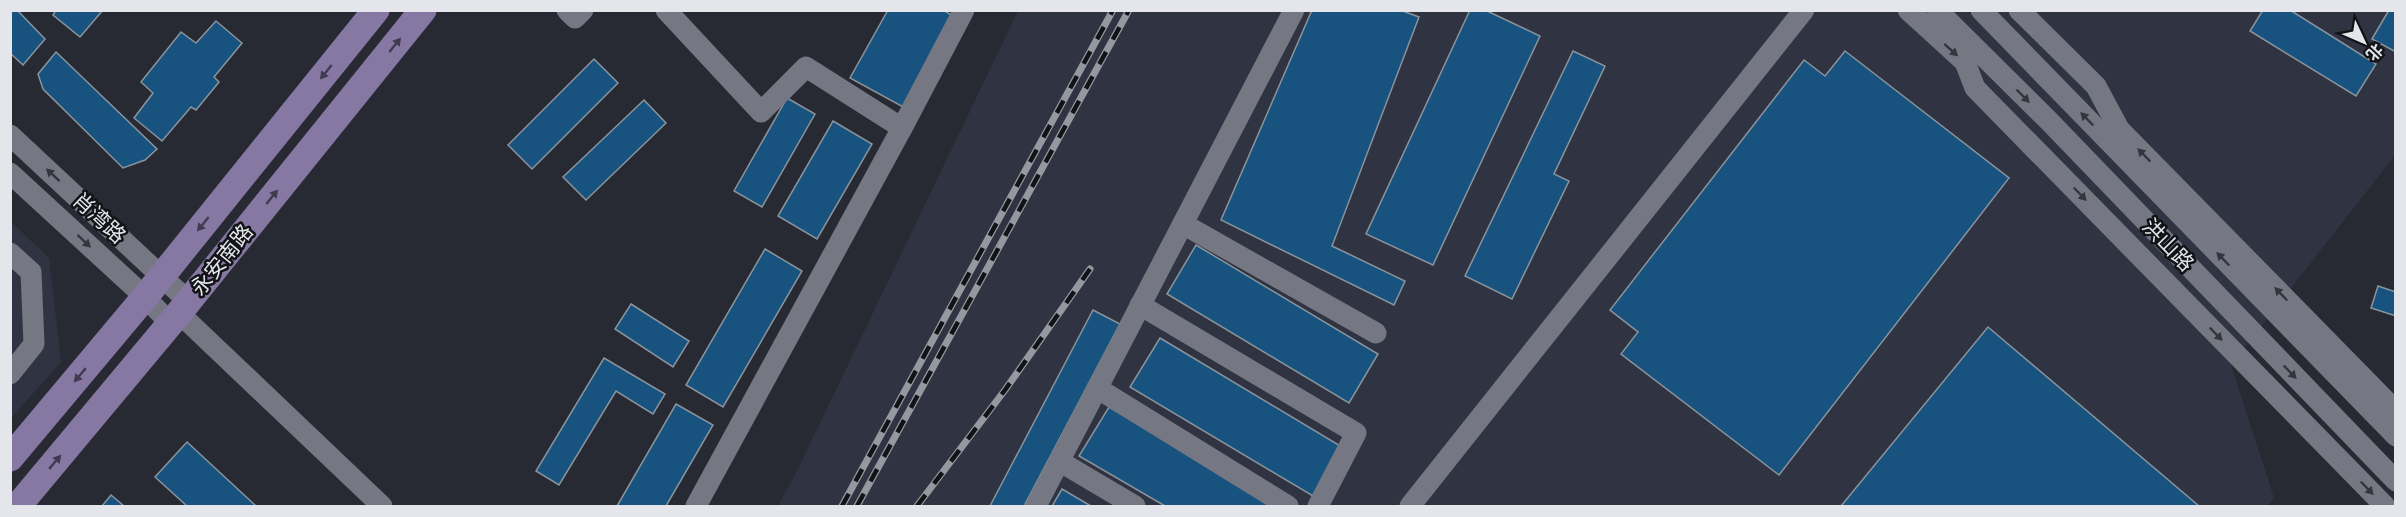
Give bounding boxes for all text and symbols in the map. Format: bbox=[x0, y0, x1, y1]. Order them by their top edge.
north arrow bbox=[2334, 12, 2394, 72]
one-way arrow bbox=[388, 37, 401, 53]
text: 北 bbox=[2362, 40, 2387, 64]
one-way arrow bbox=[1944, 43, 1959, 57]
one-way arrow bbox=[319, 64, 332, 80]
one-way arrow bbox=[2016, 89, 2031, 103]
one-way arrow bbox=[2080, 113, 2094, 127]
one-way arrow bbox=[2138, 149, 2152, 163]
one-way arrow bbox=[46, 168, 61, 182]
one-way arrow bbox=[2072, 187, 2086, 201]
street label: 肖湾路 bbox=[68, 188, 130, 248]
one-way arrow bbox=[266, 189, 279, 205]
street label: 洪山路 bbox=[2137, 214, 2199, 276]
one-way arrow bbox=[197, 216, 210, 232]
street label: 永安南路 bbox=[186, 220, 258, 300]
one-way arrow bbox=[77, 234, 92, 248]
one-way arrow bbox=[2216, 252, 2230, 267]
one-way arrow bbox=[2274, 287, 2288, 302]
one-way arrow bbox=[2209, 326, 2223, 341]
one-way arrow bbox=[2283, 365, 2297, 379]
one-way arrow bbox=[73, 367, 86, 383]
one-way arrow bbox=[49, 454, 61, 469]
one-way arrow bbox=[2360, 481, 2374, 496]

